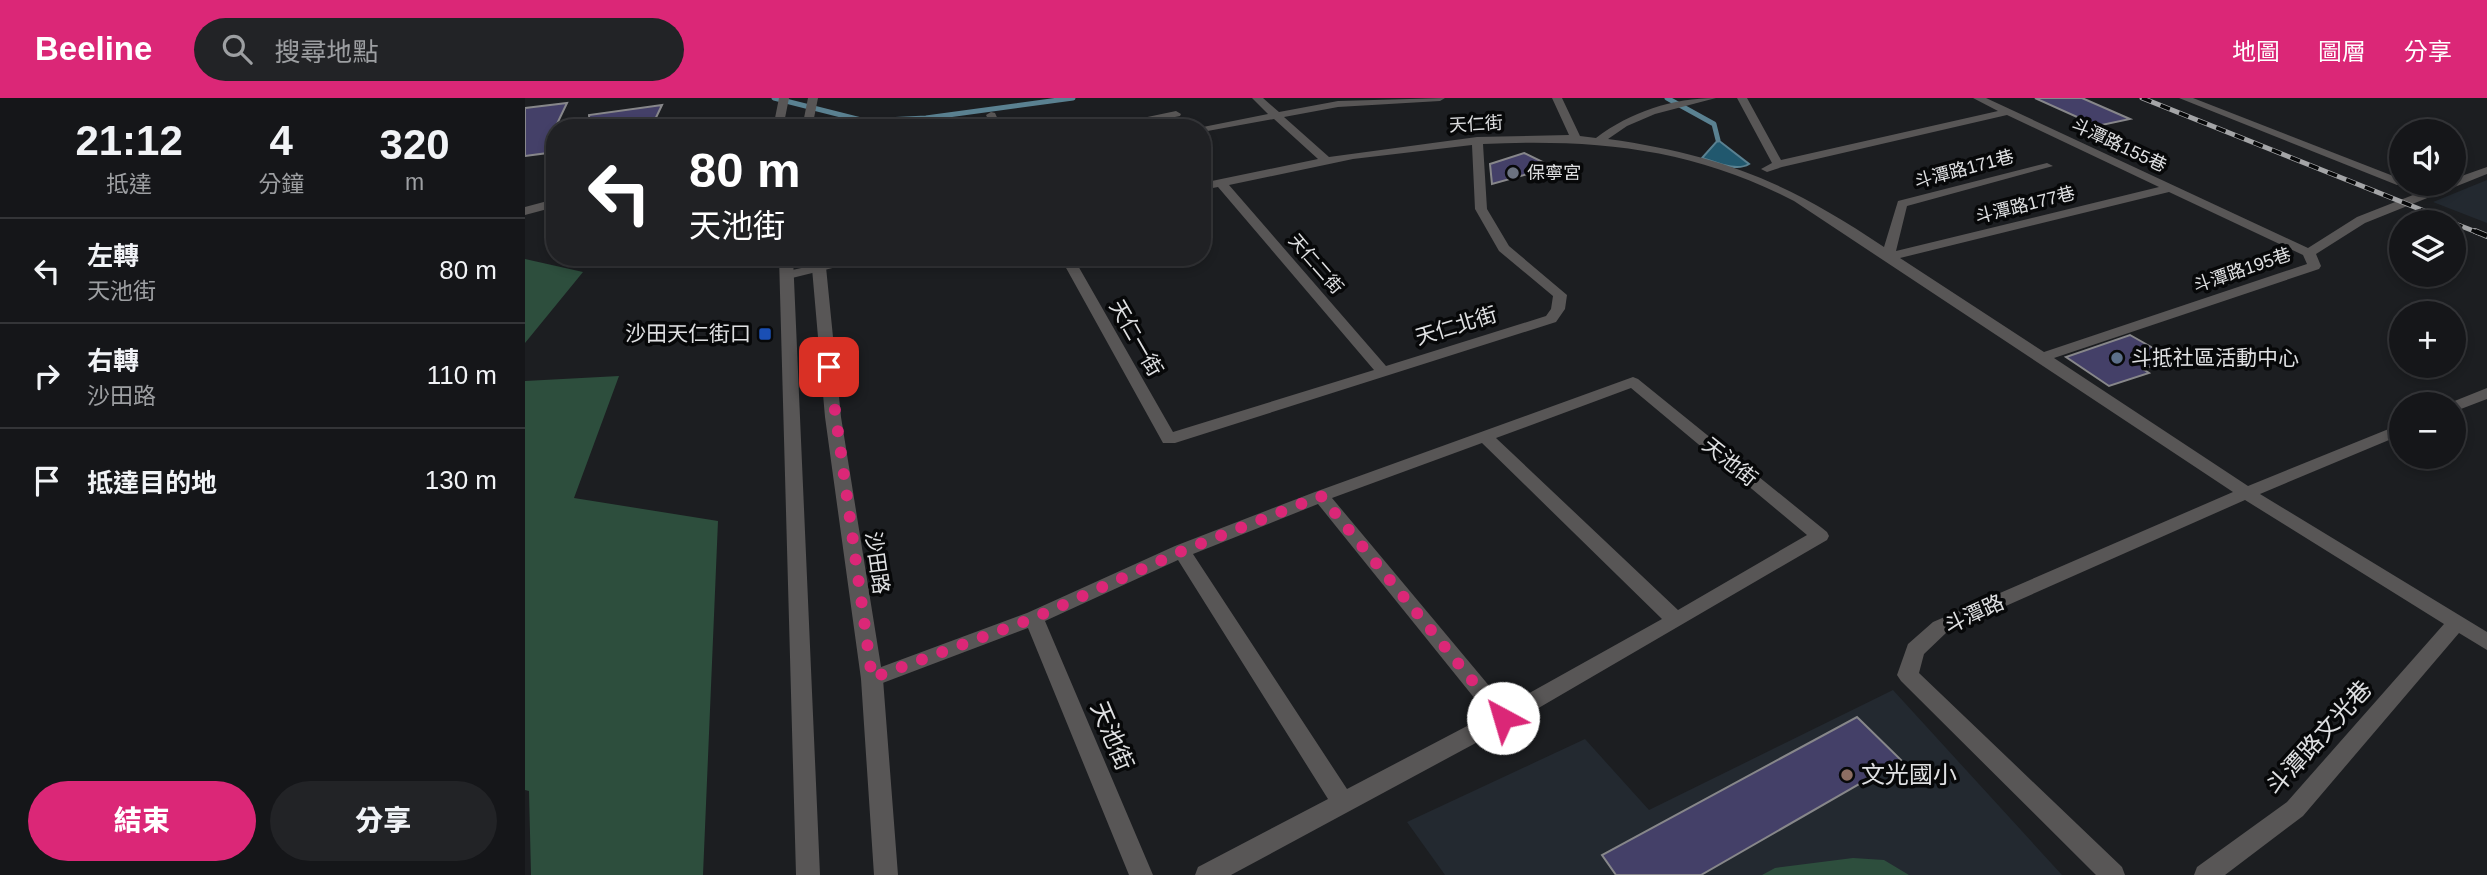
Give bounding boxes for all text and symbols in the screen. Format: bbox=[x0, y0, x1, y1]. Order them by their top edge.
search box bbox=[194, 18, 684, 81]
text: Beeline bbox=[35, 30, 152, 67]
icon: search bbox=[218, 30, 256, 68]
text: 搜尋地點 bbox=[274, 37, 378, 67]
text: 地圖 bbox=[2232, 38, 2280, 65]
text: 圖層 bbox=[2318, 38, 2366, 65]
text: 分享 bbox=[2404, 38, 2452, 65]
street label: 天仁街 bbox=[1449, 113, 1503, 135]
street label: 斗潭路155巷 bbox=[2069, 114, 2169, 176]
text: 21:12 bbox=[75, 117, 183, 164]
text: 4 bbox=[269, 117, 293, 164]
map controls bbox=[2389, 119, 2466, 469]
button: sound bbox=[2389, 119, 2466, 196]
text: 320 bbox=[380, 121, 450, 168]
text: 80 m bbox=[689, 143, 801, 197]
street label: 斗潭路171巷 bbox=[1912, 146, 2016, 192]
icon: left bbox=[574, 147, 665, 238]
place label: 保寧宮 bbox=[1527, 163, 1581, 183]
marker: 保寧宮 bbox=[1505, 165, 1521, 181]
text: m bbox=[405, 169, 424, 195]
text: 抵達 bbox=[106, 171, 152, 197]
text: 分鐘 bbox=[258, 171, 304, 197]
street label: 斗潭路177巷 bbox=[1973, 183, 2077, 227]
text: 天池街 bbox=[689, 208, 785, 244]
button: layers bbox=[2389, 210, 2466, 287]
street label: 天仁二街 bbox=[1285, 230, 1347, 298]
text: 左轉 bbox=[87, 241, 139, 271]
street label: 斗潭路195巷 bbox=[2191, 244, 2293, 296]
icon: left bbox=[28, 252, 66, 290]
text: 80 m bbox=[439, 255, 497, 285]
text: 天池街 bbox=[87, 278, 156, 304]
street label: 天仁一街 bbox=[1105, 296, 1167, 380]
button: + bbox=[2389, 301, 2466, 378]
street label: 天仁北街 bbox=[1412, 302, 1499, 349]
place label: 沙田天仁街口 bbox=[625, 322, 751, 345]
marker: 沙田天仁街口 bbox=[757, 326, 773, 342]
pin bbox=[799, 337, 859, 397]
text: 右轉 bbox=[87, 346, 139, 376]
place label: 斗抵社區活動中心 bbox=[2131, 346, 2299, 369]
icon: arrive bbox=[810, 348, 848, 386]
marker: 斗抵社區活動中心 bbox=[2109, 350, 2125, 366]
icon: right bbox=[28, 357, 66, 395]
text: 110 m bbox=[427, 360, 497, 390]
text: 沙田路 bbox=[87, 383, 156, 409]
button: − bbox=[2389, 392, 2466, 469]
street label: 天池街 bbox=[1699, 433, 1762, 490]
icon: arrive bbox=[28, 462, 66, 500]
text: 130 m bbox=[425, 465, 497, 495]
text: 抵達目的地 bbox=[87, 468, 217, 498]
street label: 沙田路 bbox=[862, 530, 893, 596]
street label: 斗潭路 bbox=[1940, 590, 2007, 637]
street label: 斗潭路文光巷 bbox=[2260, 675, 2377, 800]
position arrow bbox=[1466, 681, 1540, 755]
street label: 天池街 bbox=[1086, 697, 1139, 774]
place label: 文光國小 bbox=[1861, 761, 1957, 788]
marker: 文光國小 bbox=[1839, 767, 1855, 783]
button: 結束 bbox=[28, 781, 256, 861]
button: 分享 bbox=[270, 781, 497, 861]

